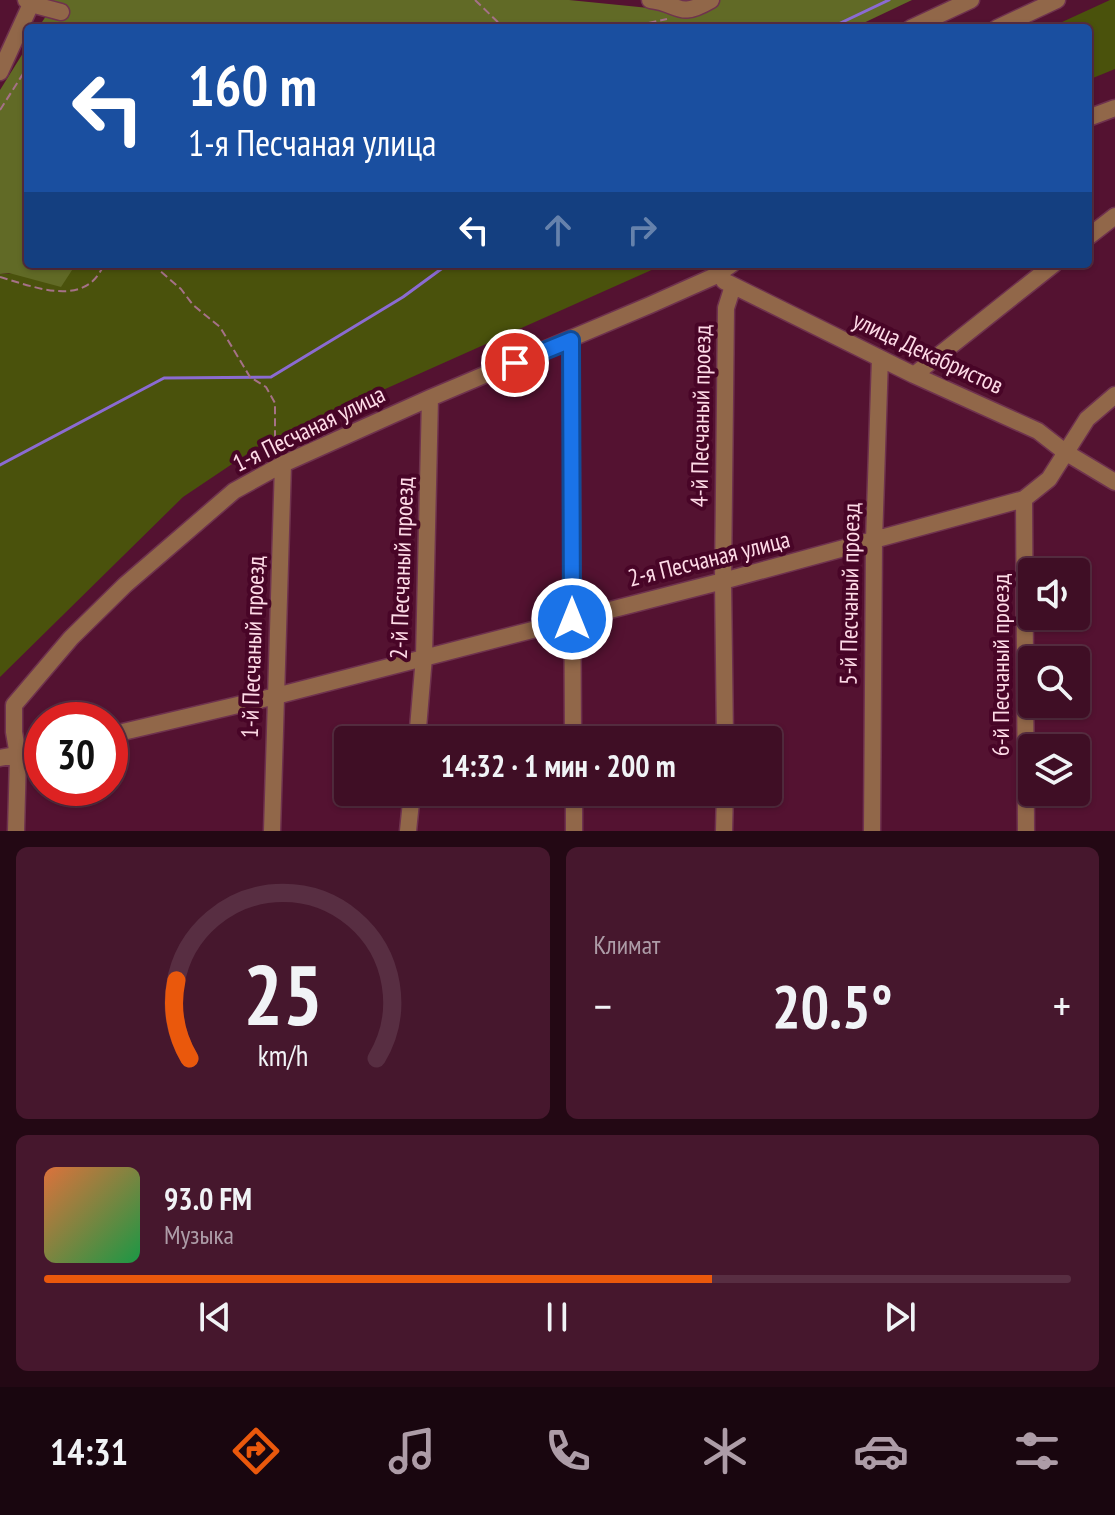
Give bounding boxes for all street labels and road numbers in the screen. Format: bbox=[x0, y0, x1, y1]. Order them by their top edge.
street label: улица Декабристов bbox=[848, 304, 1008, 401]
street label: 4-й Песчаный проезд bbox=[683, 324, 718, 507]
street label: 1-я Песчаная улица bbox=[228, 378, 390, 479]
street label: 2-й Песчаный проезд bbox=[383, 476, 420, 660]
street label: 5-й Песчаный проезд bbox=[832, 502, 867, 685]
street label: 2-я Песчаная улица bbox=[625, 523, 793, 594]
street label: 1-й Песчаный проезд bbox=[234, 555, 271, 739]
street label: 6-й Песчаный проезд bbox=[985, 573, 1016, 756]

